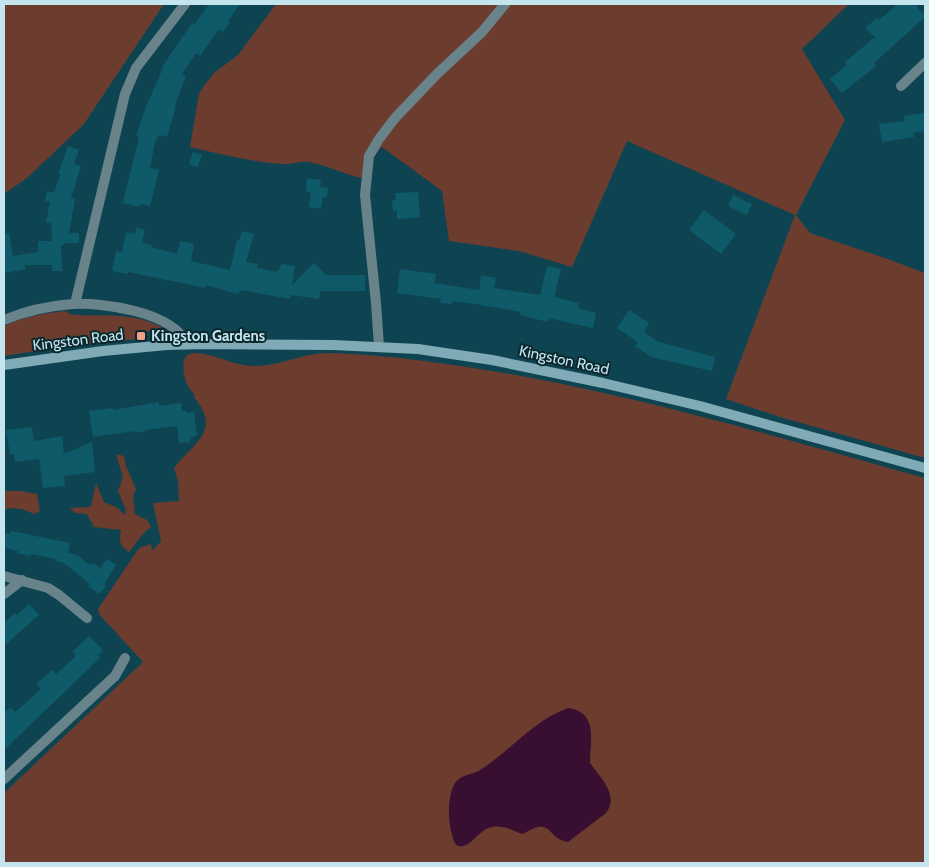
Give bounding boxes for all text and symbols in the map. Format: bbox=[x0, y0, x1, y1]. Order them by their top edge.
street label: Kingston Road bbox=[31, 325, 125, 355]
place label: Kingston Gardens bbox=[151, 327, 265, 345]
marker: Kingston Gardens bbox=[135, 330, 147, 342]
street label: Kingston Road bbox=[517, 342, 611, 378]

